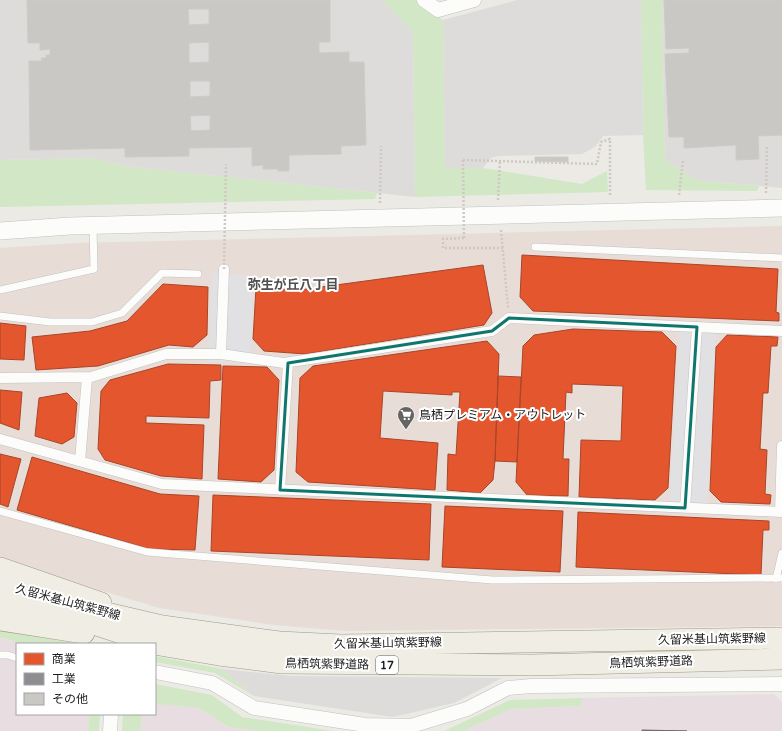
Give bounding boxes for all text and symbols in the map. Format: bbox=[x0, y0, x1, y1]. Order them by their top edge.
district label: 弥生が丘八丁目 bbox=[247, 277, 339, 293]
supermarket icon: 鳥栖プレミアム・アウトレット bbox=[396, 405, 416, 430]
place label: 鳥栖プレミアム・アウトレット bbox=[419, 408, 586, 422]
street label: 久留米基山筑紫野線 bbox=[14, 581, 122, 623]
street label: 久留米基山筑紫野線 bbox=[658, 631, 766, 647]
street label: 久留米基山筑紫野線 bbox=[334, 635, 442, 651]
legend bbox=[16, 643, 156, 715]
text: 商業 bbox=[52, 652, 76, 666]
street label: 鳥栖筑紫野道路 bbox=[609, 654, 693, 670]
street label: 鳥栖筑紫野道路 bbox=[285, 656, 369, 672]
road number: 17 bbox=[376, 656, 398, 674]
text: 工業 bbox=[52, 672, 76, 686]
text: その他 bbox=[52, 692, 88, 706]

